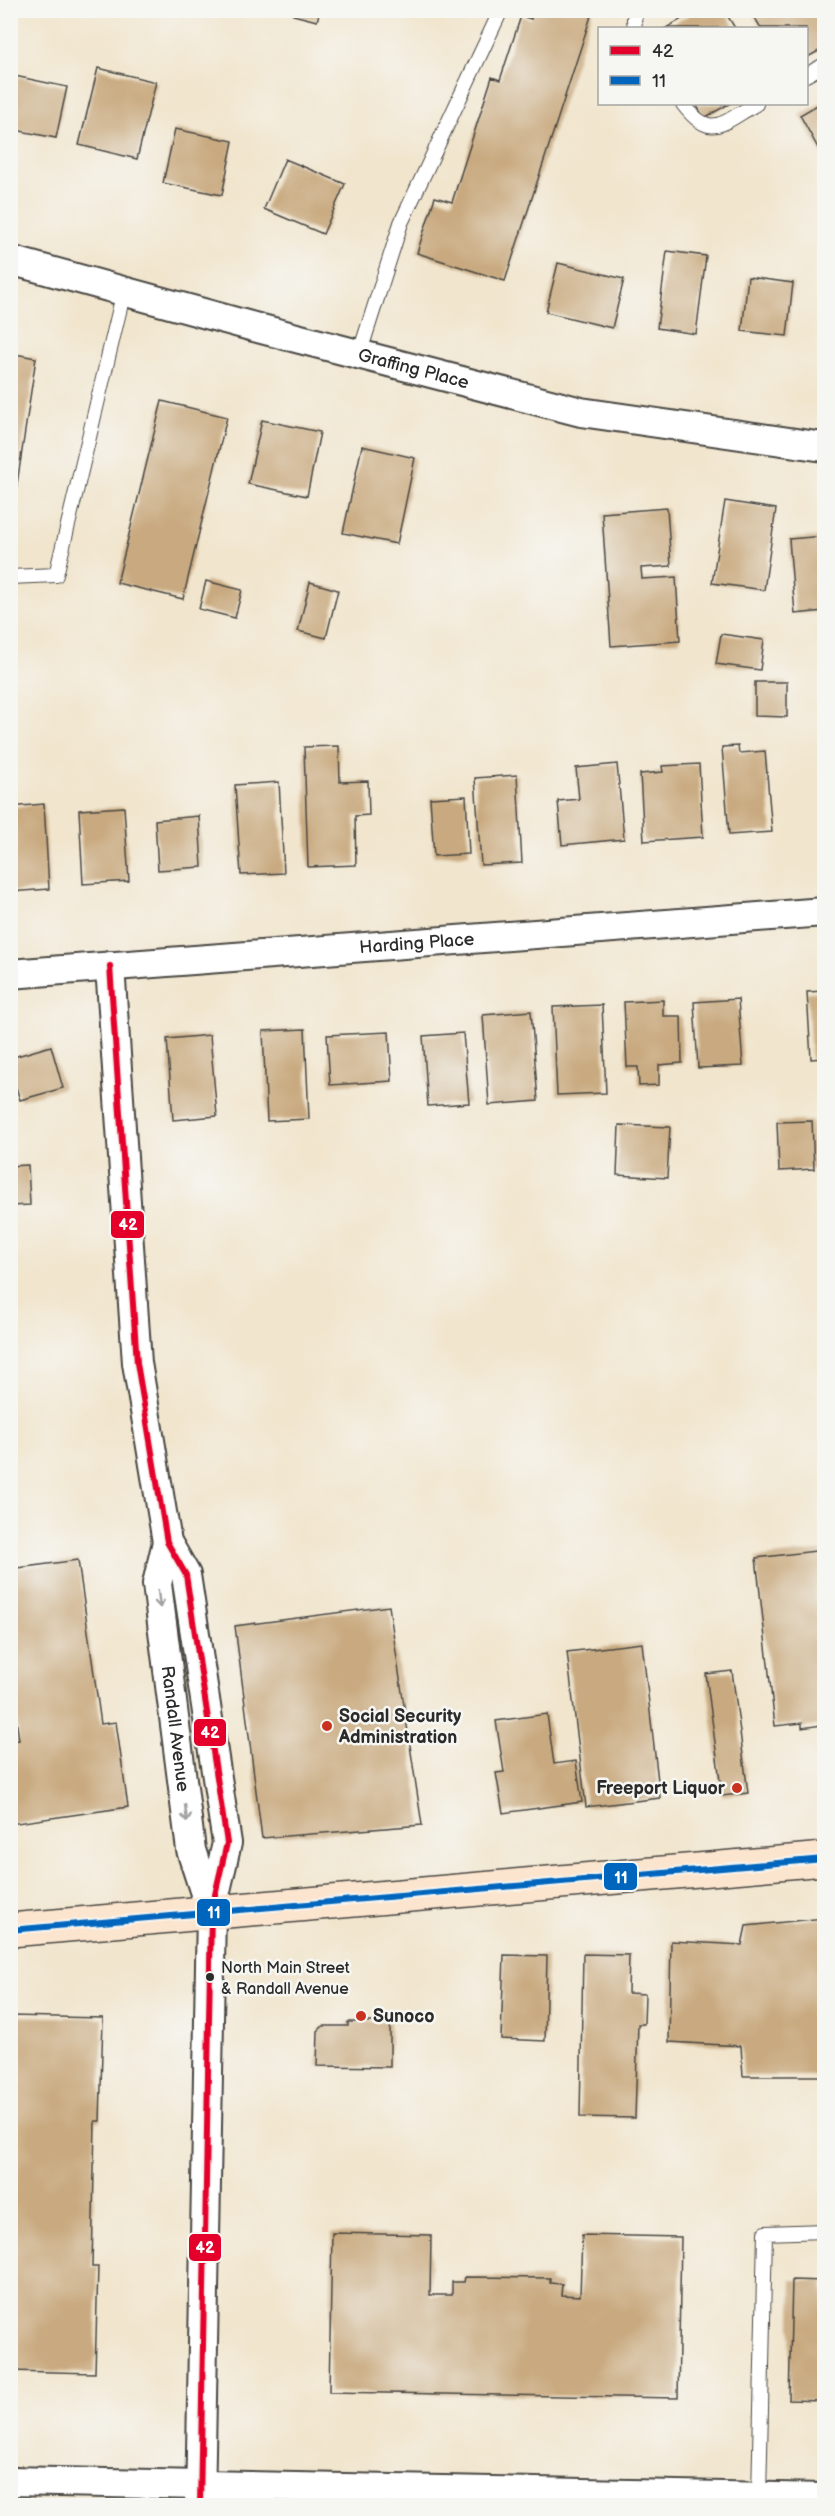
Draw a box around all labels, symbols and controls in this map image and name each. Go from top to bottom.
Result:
legend [598,27,808,105]
text: 42 [652,41,674,62]
text: 11 [652,71,666,92]
street label: Graffing Place [356,344,472,393]
street label: Harding Place [359,928,475,958]
line badge: 42 [110,1210,145,1239]
text: 42 [118,1216,138,1235]
one-way arrow [154,1589,165,1609]
street label: Randall Avenue [157,1664,194,1793]
place label: Social Security Administration [338,1706,462,1748]
line badge: 42 [193,1718,227,1747]
marker: Social Security Administration [320,1719,334,1733]
text: 42 [200,1724,220,1743]
place label: Freeport Liquor [596,1778,726,1799]
marker: Freeport Liquor [730,1781,744,1795]
one-way arrow [181,1803,192,1823]
line badge: 11 [603,1862,638,1891]
text: 11 [614,1869,628,1888]
line badge: 11 [196,1898,231,1927]
text: 11 [207,1904,221,1923]
place label: North Main Street & Randall Avenue [221,1959,350,1999]
marker: North Main Street & Randall Avenue [204,1971,216,1983]
place label: Sunoco [373,2006,434,2027]
marker: Sunoco [354,2009,368,2023]
line badge: 42 [188,2233,222,2262]
text: 42 [195,2239,215,2258]

